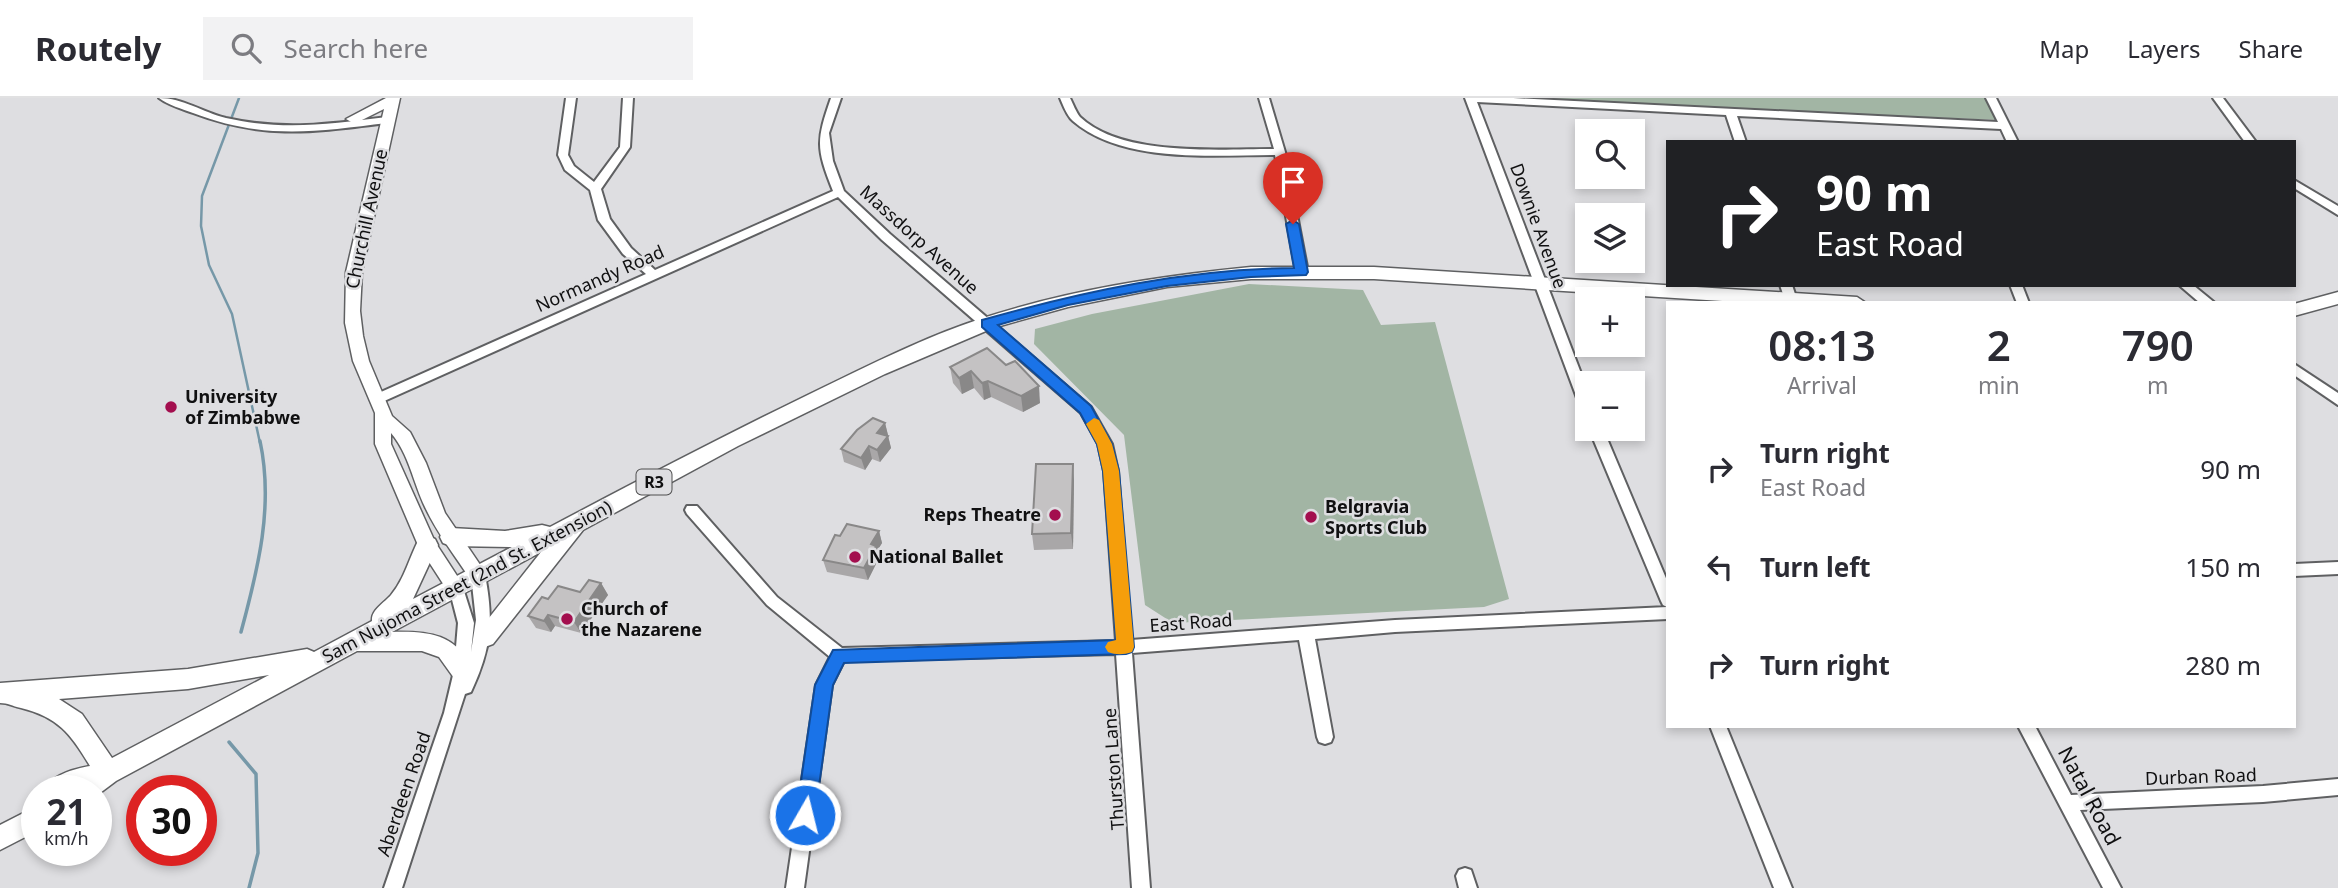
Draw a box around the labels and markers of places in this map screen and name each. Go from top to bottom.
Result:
pin [1263,152,1323,224]
place label: University of Zimbabwe [185,384,301,429]
marker: University of Zimbabwe [163,399,179,415]
place label: Belgravia Sports Club [1325,494,1427,539]
place label: Reps Theatre [923,502,1041,526]
marker: Reps Theatre [1047,507,1063,523]
marker: Belgravia Sports Club [1303,509,1319,525]
place label: National Ballet [869,544,1004,568]
marker: National Ballet [847,549,863,565]
place label: Church of the Nazarene [581,596,702,641]
marker: Church of the Nazarene [559,611,575,627]

